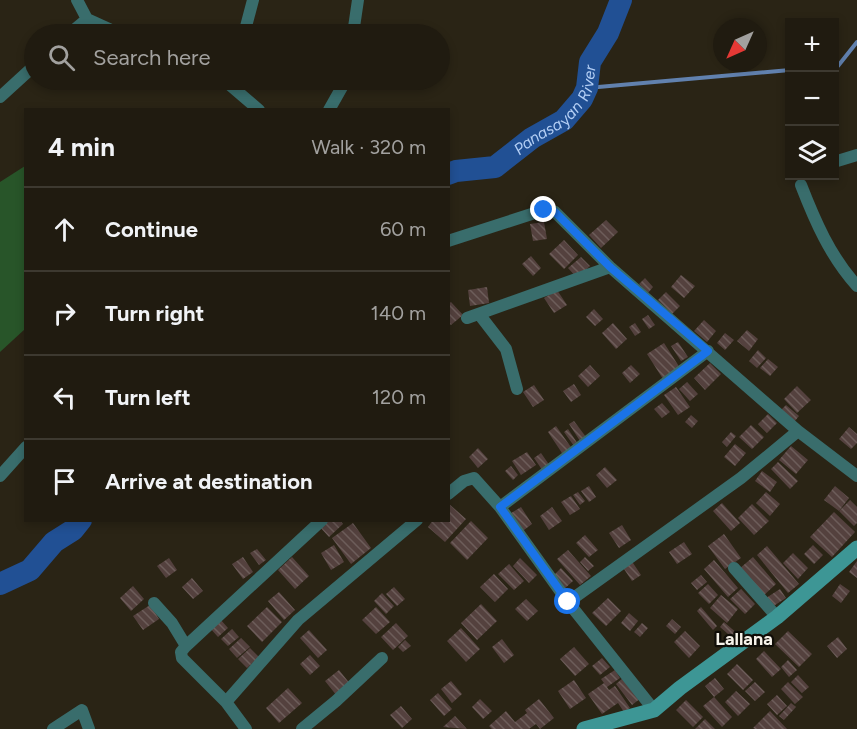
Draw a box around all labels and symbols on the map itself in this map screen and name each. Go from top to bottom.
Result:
north arrow [713,18,767,72]
water label: Panasayan River [510,64,599,158]
route end [530,196,556,222]
route start [554,588,580,614]
district label: Lallana [715,628,773,650]

